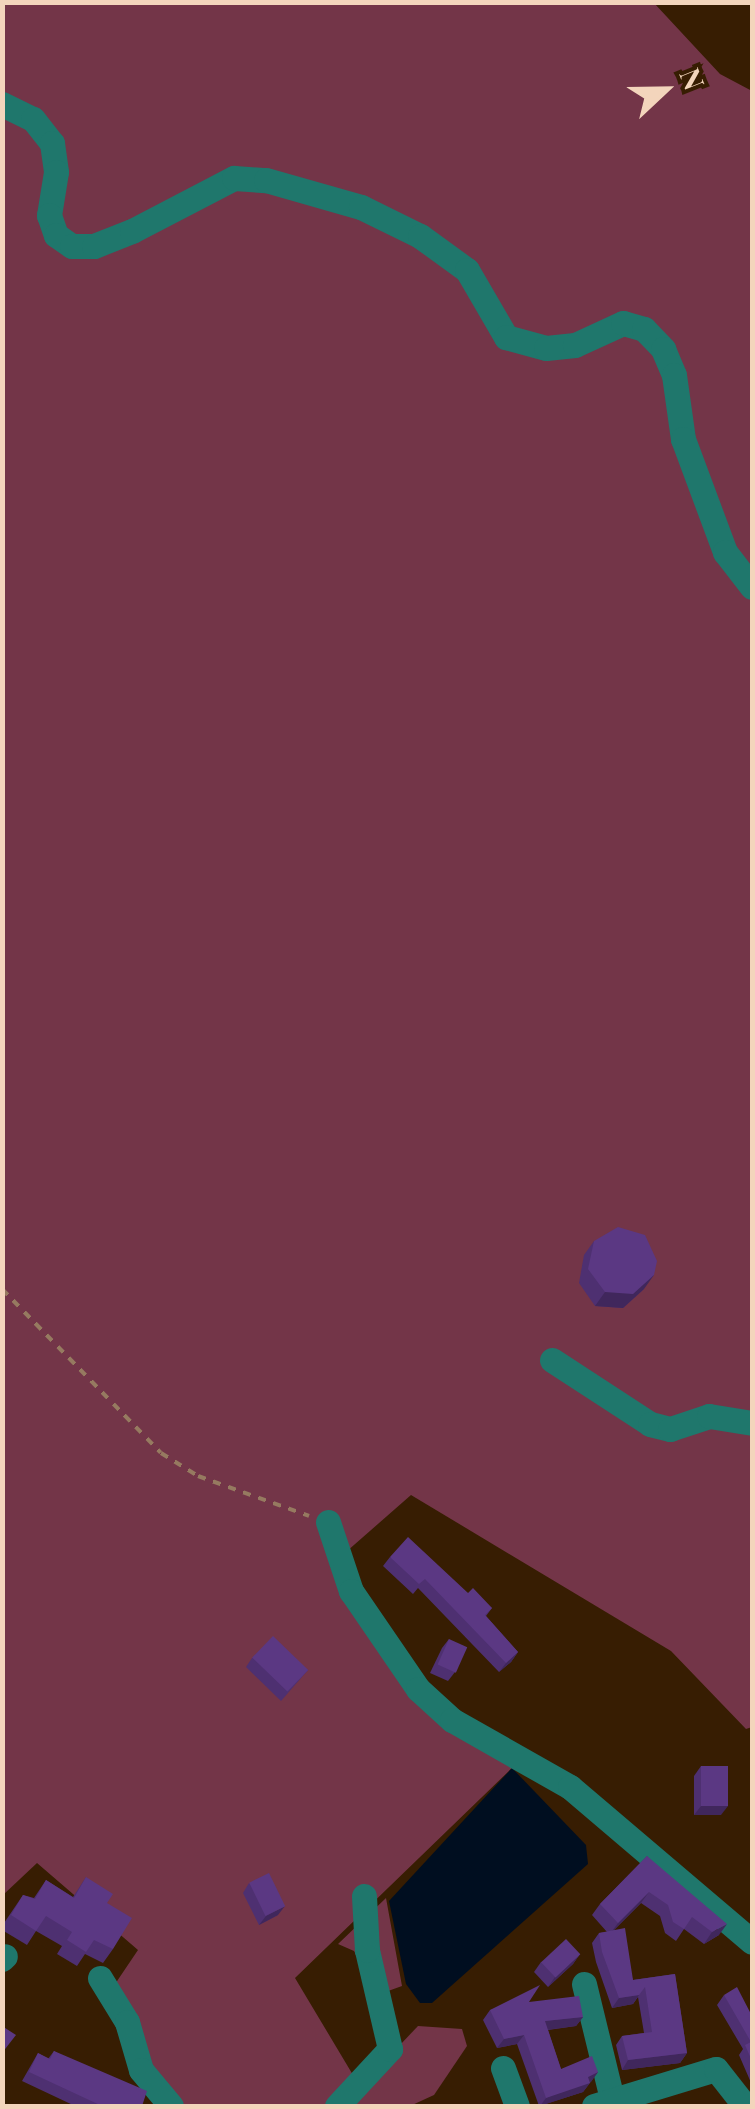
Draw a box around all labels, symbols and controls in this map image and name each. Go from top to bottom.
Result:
north arrow [615,40,715,140]
text: N [672,62,714,95]

